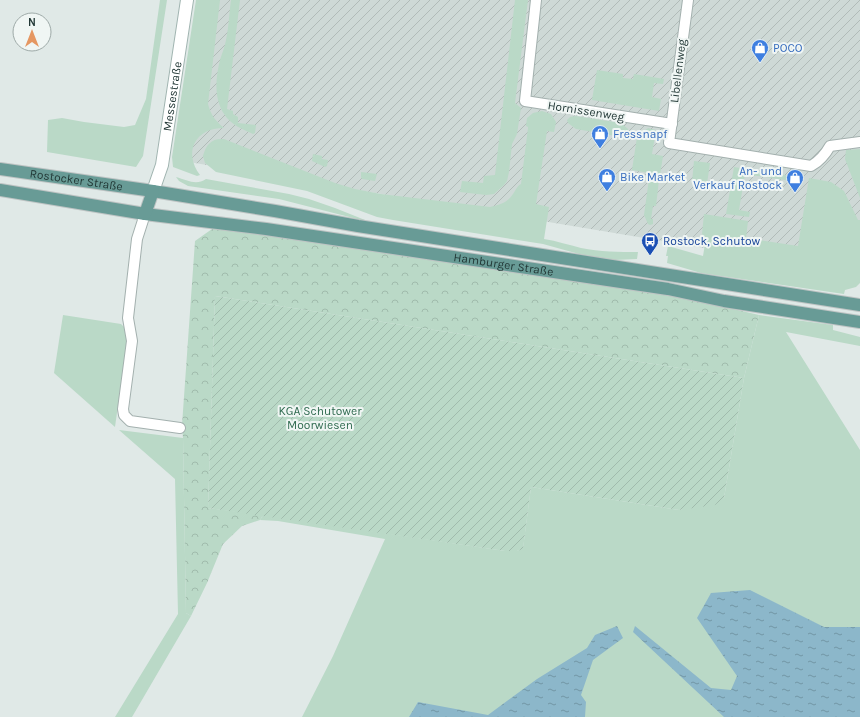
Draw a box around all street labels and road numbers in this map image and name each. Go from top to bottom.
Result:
street label: Libellenweg [667,38,689,104]
street label: Messestraße [160,60,185,132]
street label: Hornissenweg [547,98,626,124]
street label: Rostocker Straße [29,166,124,194]
street label: Hamburger Straße [453,250,554,279]

